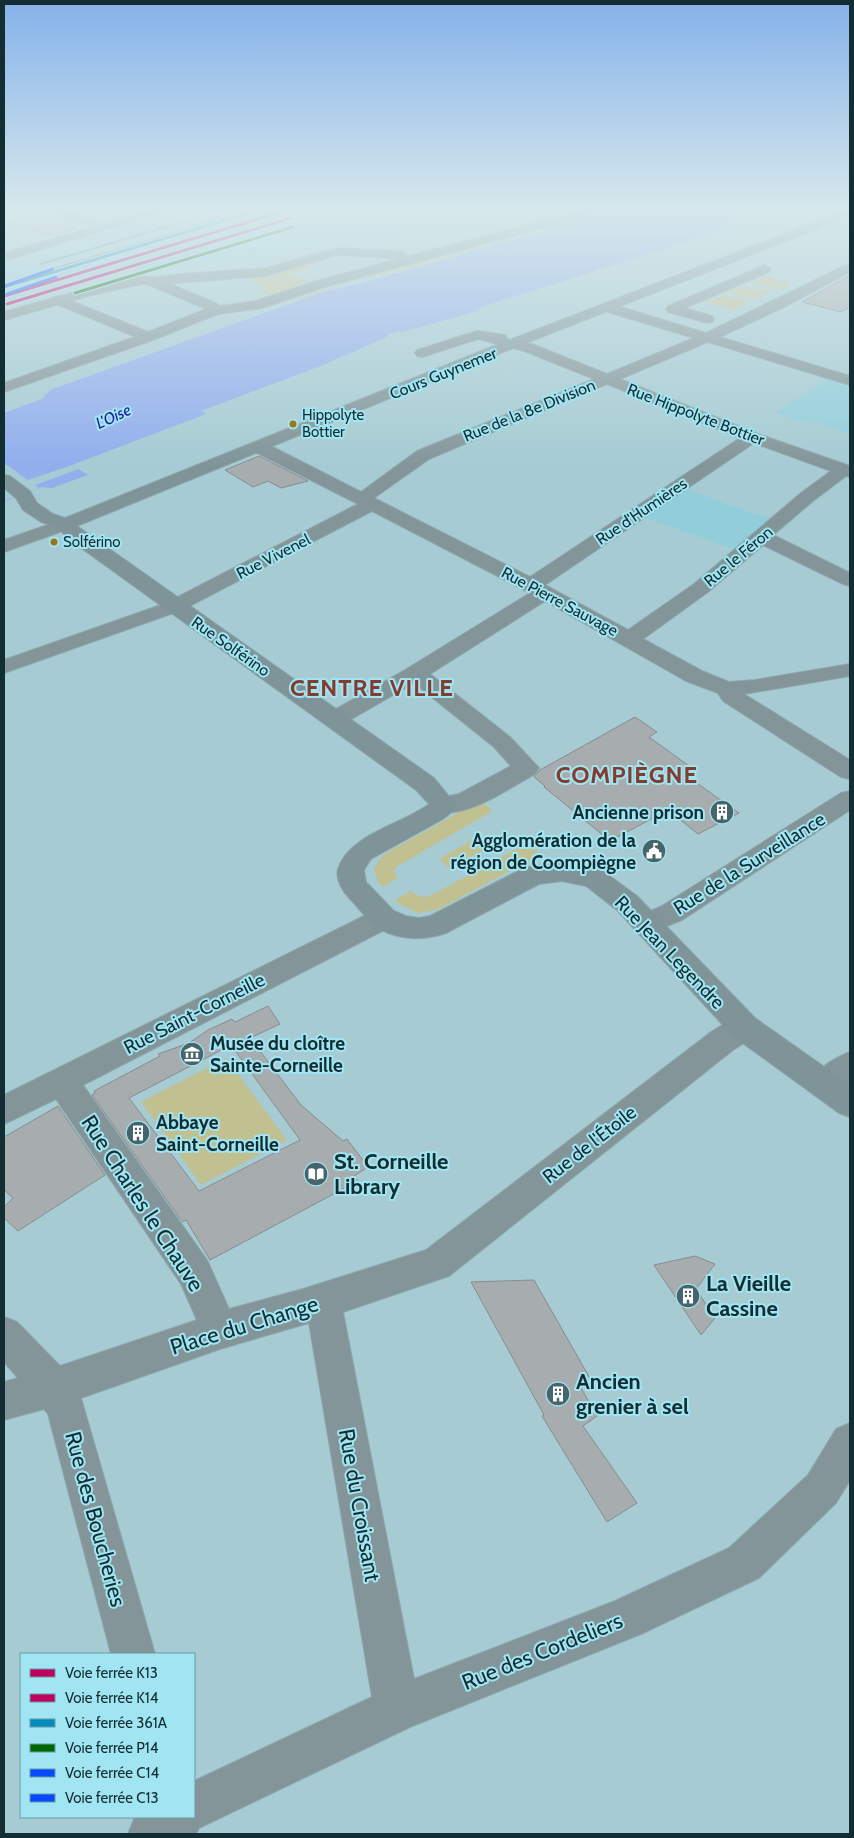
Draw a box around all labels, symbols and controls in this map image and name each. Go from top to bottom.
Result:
street label: Cours Guynemer [387,343,500,404]
street label: Rue de la 8e Division [460,375,598,446]
street label: Rue Hippolyte Bottier [625,380,768,450]
water label: L'Oise [93,400,134,433]
place label: Hippolyte Bottier [302,406,365,441]
marker: Hippolyte Bottier [288,419,298,429]
street label: Rue d'Humières [592,474,691,549]
street label: Rue le Féron [700,522,776,591]
street label: Rue Vivenel [233,530,314,583]
place label: Solférino [63,533,121,551]
marker: Solférino [49,537,59,547]
street label: Rue Pierre Sauvage [498,563,621,640]
street label: Rue Solférino [188,613,274,680]
district label: CENTRE VILLE [290,673,454,702]
district label: COMPIÈGNE [556,760,698,789]
building icon: Ancienne prison [709,799,735,825]
place label: Ancienne prison [573,801,704,824]
street label: Rue de la Surveillance [669,807,830,919]
place label: Agglomération de la région de Coompiègne [451,829,637,874]
public building icon: Agglomération de la région de Coompiègne [641,838,667,864]
street label: Rue Jean Legendre [610,891,730,1014]
street label: Rue Saint-Corneille [120,968,269,1059]
place label: Musée du cloître Sainte-Corneille [210,1032,345,1077]
museum icon: Musée du cloître Sainte-Corneille [179,1041,205,1067]
street label: Rue de l'Étoile [537,1100,641,1188]
street label: Rue Charles le Chauve [75,1110,210,1297]
place label: Abbaye Saint-Corneille [156,1111,279,1156]
building icon: Abbaye Saint-Corneille [125,1120,151,1146]
place label: St. Corneille Library [334,1148,448,1200]
library icon: St. Corneille Library [303,1161,329,1187]
place label: La Vieille Cassine [706,1270,791,1322]
building icon: La Vieille Cassine [675,1283,701,1309]
street label: Place du Change [167,1290,321,1361]
place label: Ancien grenier à sel [576,1368,689,1420]
building icon: Ancien grenier à sel [545,1381,571,1407]
street label: Rue du Croissant [333,1427,386,1584]
street label: Rue des Boucheries [59,1429,132,1610]
street label: Rue des Cordeliers [458,1607,626,1696]
legend [20,1653,195,1818]
text: Voie ferrée K13 [65,1664,158,1682]
text: Voie ferrée K14 [65,1689,159,1707]
text: Voie ferrée 361A [65,1714,168,1732]
text: Voie ferrée P14 [65,1739,159,1757]
text: Voie ferrée C14 [65,1764,159,1782]
text: Voie ferrée C13 [65,1789,159,1807]

